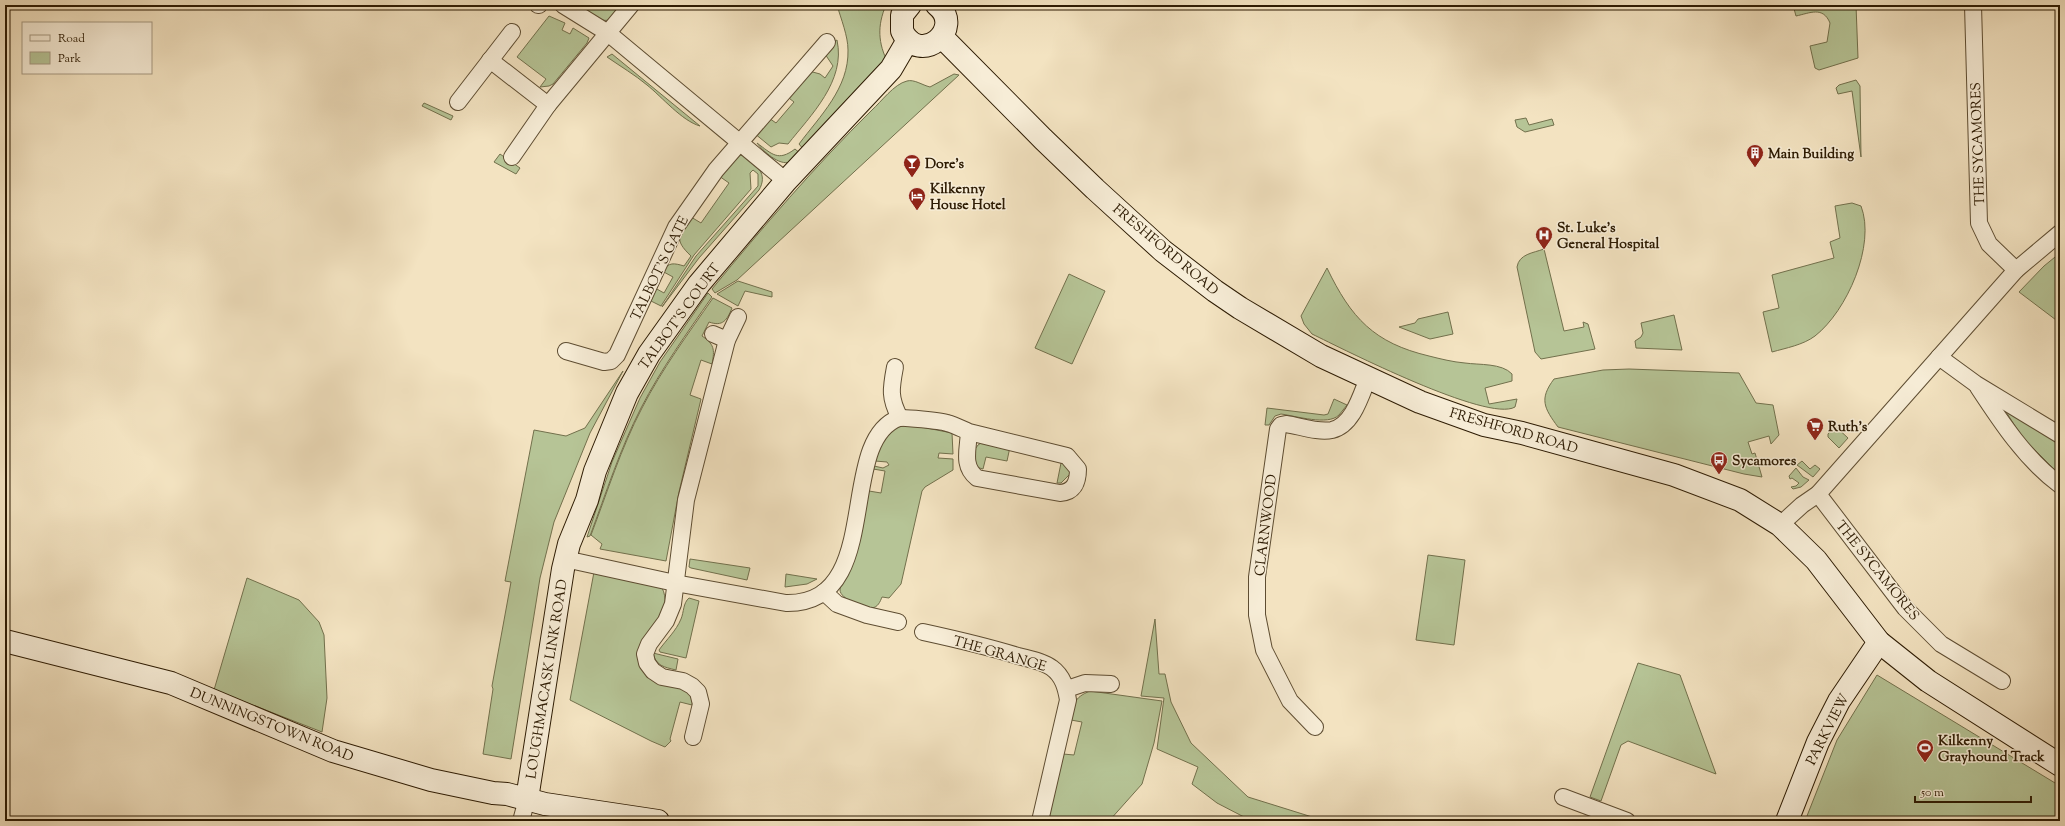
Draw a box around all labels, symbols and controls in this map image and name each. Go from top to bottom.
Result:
legend [22,22,152,74]
text: Road [58,30,85,48]
text: Park [58,50,81,68]
street label: THE SYCAMORES [1967,82,1991,206]
building icon: Main Building [1745,143,1765,168]
place label: Main Building [1768,145,1854,165]
bar icon: Dore's [902,153,922,178]
place label: Dore's [925,155,965,175]
place label: Kilkenny House Hotel [930,180,1006,216]
hotel icon: Kilkenny House Hotel [907,186,927,211]
street label: FRESHFORD ROAD [1107,200,1222,301]
street label: TALBOT'S GATE [627,213,695,324]
place label: St. Luke's General Hospital [1557,219,1659,255]
hospital icon: St. Luke's General Hospital [1534,225,1554,250]
street label: TALBOT'S COURT [635,260,726,375]
street label: FRESHFORD ROAD [1447,404,1580,460]
supermarket icon: Ruth's [1805,416,1825,441]
place label: Ruth's [1828,418,1868,438]
bus stop icon: Sycamores [1709,450,1729,475]
place label: Sycamores [1732,452,1797,472]
street label: CLARNWOOD [1251,473,1283,577]
street label: THE SYCAMORES [1830,517,1923,626]
street label: LOUGHMACASK LINK ROAD [522,578,574,781]
street label: THE GRANGE [950,632,1049,678]
street label: DUNNINGSTOWN ROAD [186,684,356,768]
street label: PARKVIEW [1802,690,1856,769]
place label: Kilkenny Grayhound Track [1938,732,2045,768]
sports icon: Kilkenny Grayhound Track [1915,738,1935,763]
scale bar [1915,778,2031,804]
text: 50 m [1920,784,1944,802]

